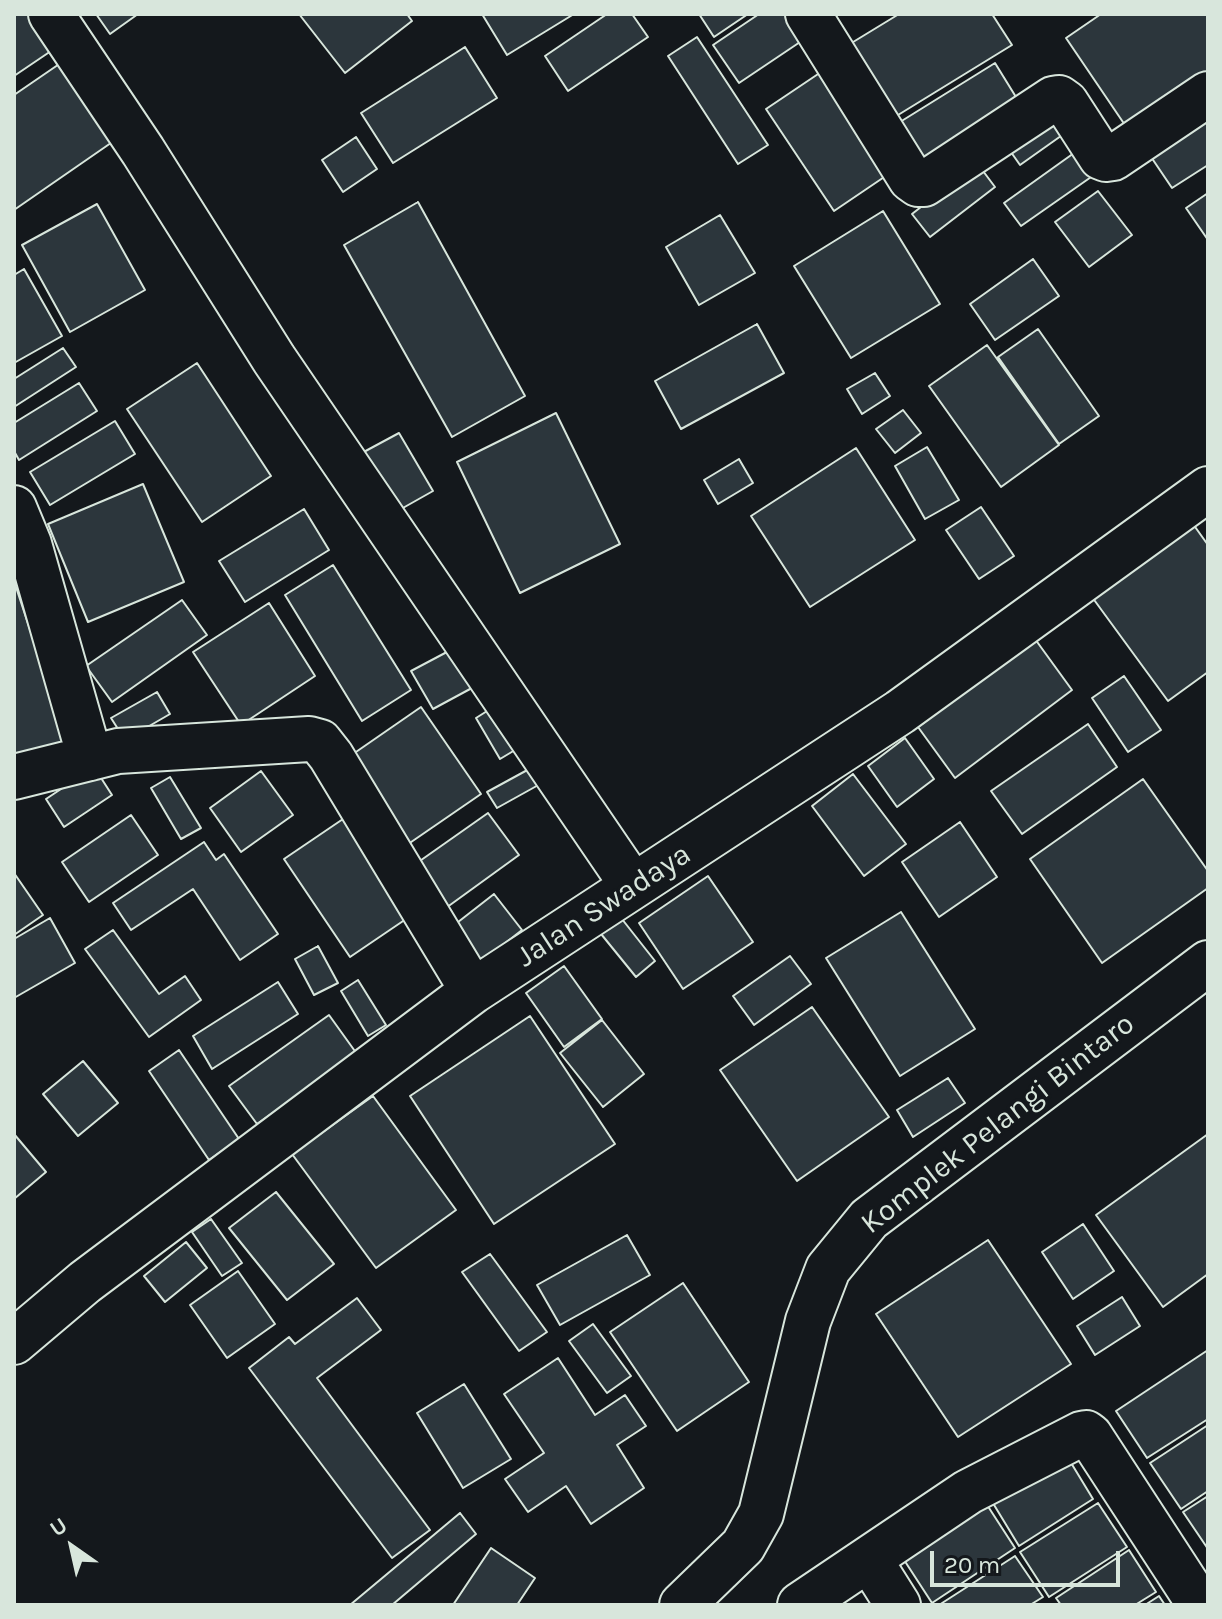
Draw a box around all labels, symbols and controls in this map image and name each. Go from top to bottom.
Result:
street label: Jalan Swadaya [510,836,698,976]
street label: Komplek Pelangi Bintaro [854,1006,1142,1242]
north arrow [32,1507,112,1587]
text: U [45,1512,72,1542]
scale bar [934,1535,1124,1585]
text: 20 m [944,1551,1000,1579]

